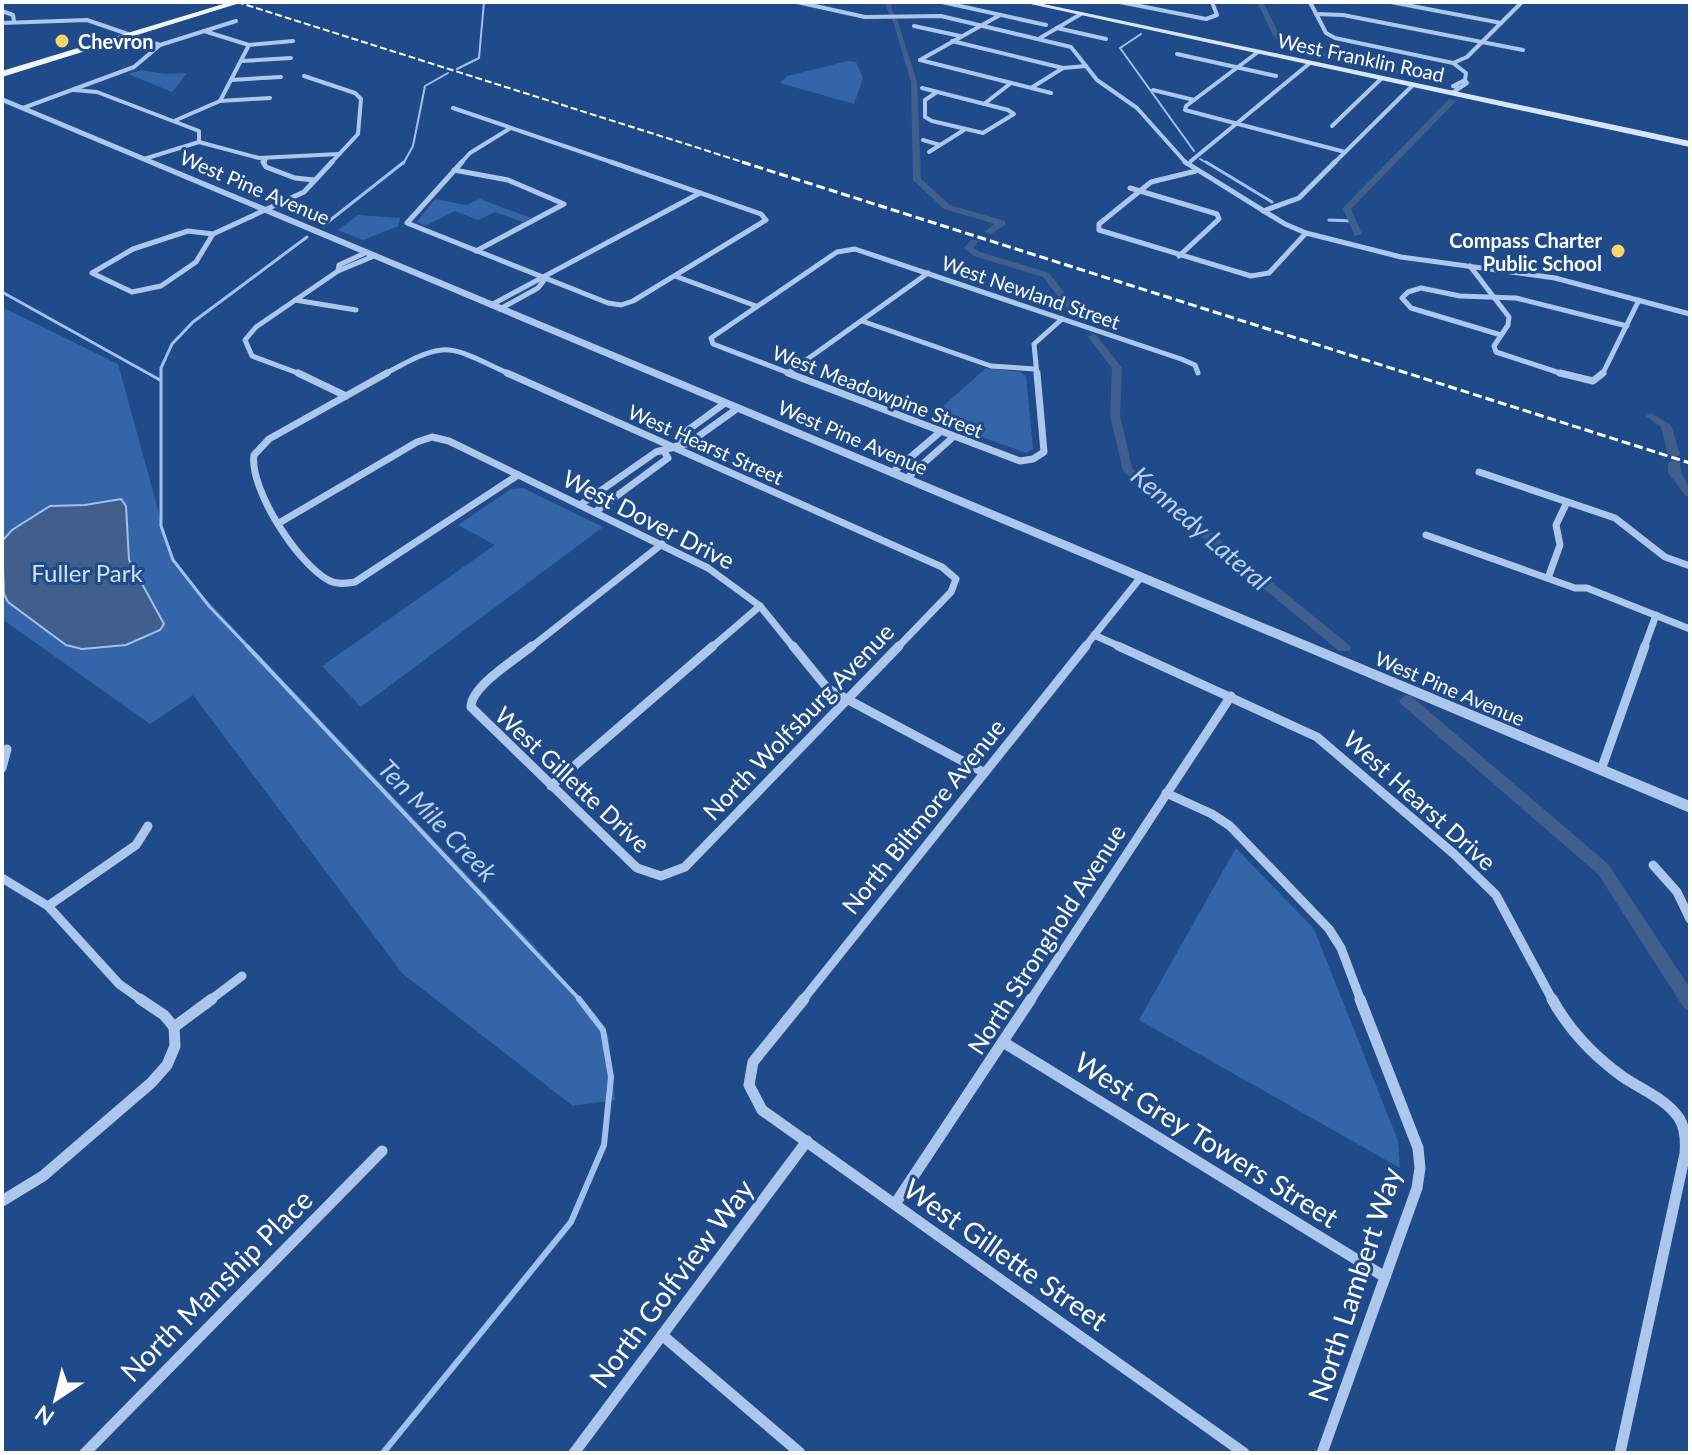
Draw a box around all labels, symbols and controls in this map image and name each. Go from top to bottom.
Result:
street label: West Franklin Road [1275,28,1447,86]
place label: Chevron [78,29,153,53]
marker: Chevron [53,32,71,50]
street label: West Pine Avenue [177,145,333,229]
place label: Compass Charter Public School [1449,228,1603,275]
marker: Compass Charter Public School [1609,242,1627,260]
street label: West Newland Street [939,250,1123,334]
street label: West Meadowpine Street [769,340,987,442]
street label: West Pine Avenue [775,395,931,479]
street label: West Hearst Street [625,399,787,489]
water label: Kennedy Lateral [1125,459,1277,597]
street label: West Dover Drive [558,463,740,575]
park label: Fuller Park [31,558,143,587]
street label: North Wolfsburg Avenue [696,617,900,825]
street label: West Pine Avenue [1372,646,1528,730]
street label: West Gillette Drive [490,700,656,858]
street label: North Biltmore Avenue [835,713,1011,919]
street label: West Hearst Drive [1338,724,1502,876]
water label: Ten Mile Creek [372,752,505,888]
street label: North Stronghold Avenue [961,819,1131,1059]
street label: West Grey Towers Street [1069,1044,1345,1234]
street label: North Lambert Way [1300,1162,1408,1405]
street label: West Gillette Street [897,1171,1115,1337]
street label: North Golfview Way [582,1172,761,1394]
street label: North Manship Place [113,1182,319,1388]
north arrow [16,1359,96,1439]
text: N [30,1400,59,1432]

